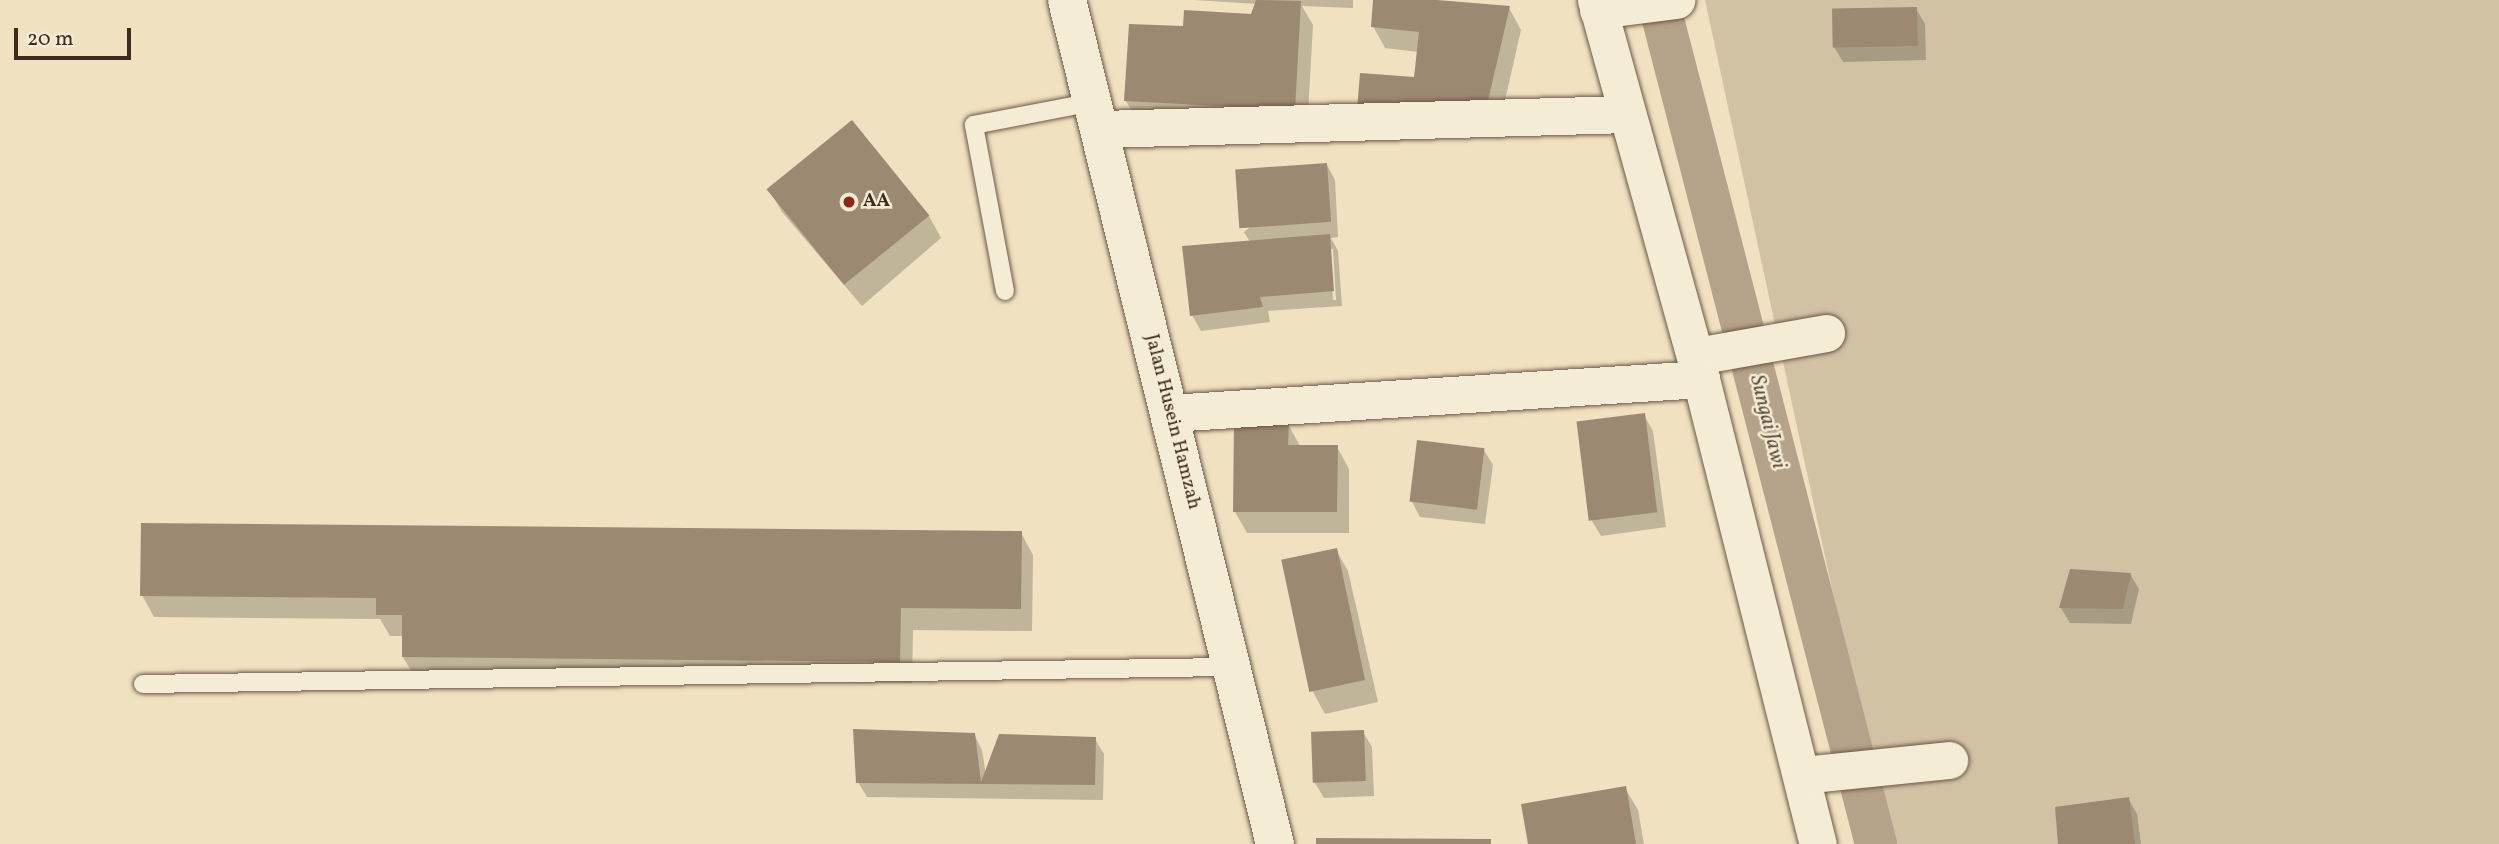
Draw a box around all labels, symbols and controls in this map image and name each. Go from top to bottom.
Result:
scale bar [18,14,135,58]
text: 20 m [27,25,73,54]
place label: AA [863,191,890,213]
marker: AA [841,194,857,210]
street label: Jalan Husein Hamzah [1139,332,1205,512]
water label: Sungai Jawi [1743,373,1791,471]

